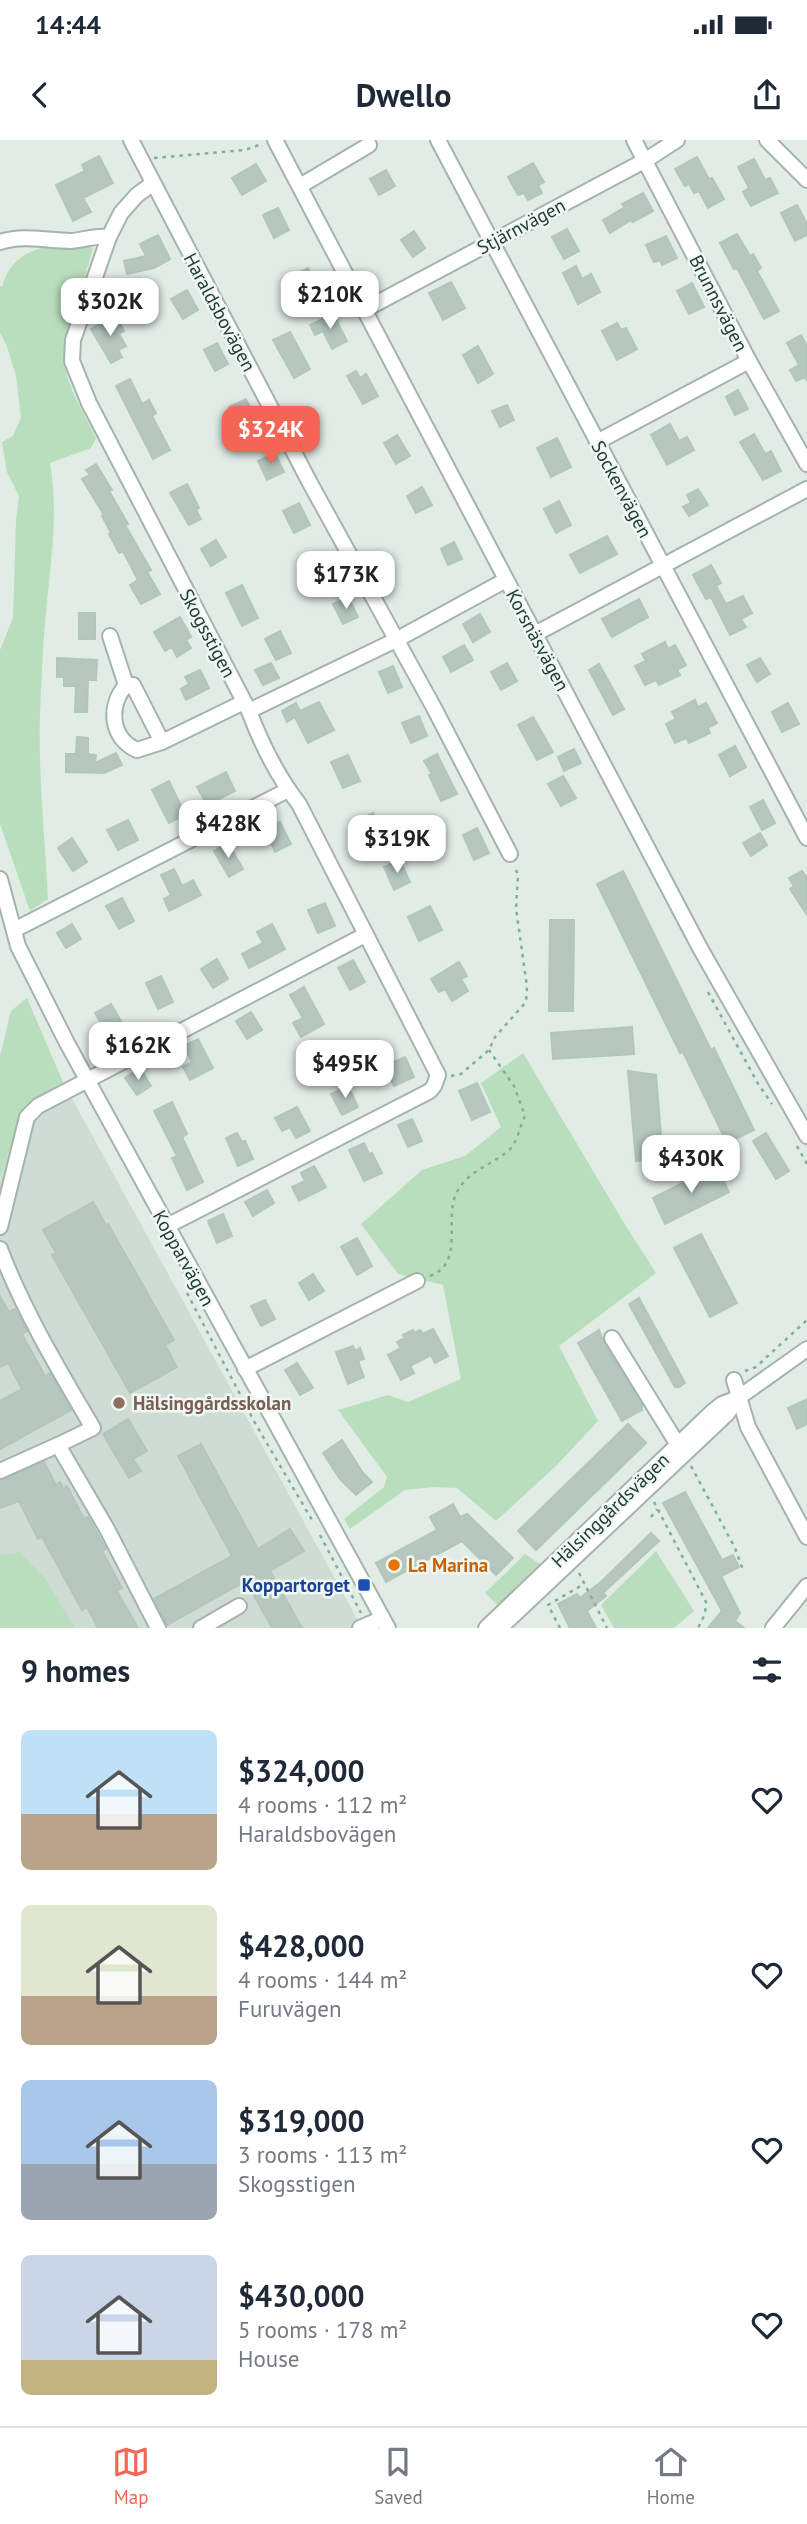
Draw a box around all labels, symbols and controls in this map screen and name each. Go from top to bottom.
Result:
text: 14:44 [35,8,101,41]
text: Dwello [356,74,451,116]
icon: back [21,76,59,114]
icon: share [748,76,786,114]
street label: Stjärnvägen [473,193,569,259]
street label: Haraldsbovägen [179,249,261,375]
street label: Brunnsvägen [684,251,754,355]
pin: $210K [281,272,379,331]
pin: $302K [61,278,159,338]
text: $210K [297,279,363,308]
text: $302K [77,286,143,315]
pin: $324K [222,406,320,466]
text: $324K [238,414,304,443]
street label: Sockenvägen [586,436,658,542]
pin: $173K [297,552,395,611]
text: $173K [313,559,379,588]
street label: Skogsstigen [175,584,241,682]
street label: Korsnäsvägen [501,585,575,695]
pin: $428K [179,800,277,860]
text: $428K [195,808,261,837]
pin: $319K [348,816,446,875]
text: $319K [364,823,430,852]
pin: $162K [89,1023,187,1082]
text: $162K [105,1030,171,1059]
pin: $495K [296,1040,394,1100]
text: $495K [312,1048,378,1077]
pin: $430K [642,1136,740,1195]
text: $430K [658,1143,724,1172]
street label: Kopparvägen [148,1206,220,1310]
place label: Hälsinggårdsskolan [133,1391,291,1415]
marker: Hälsinggårdsskolan [111,1395,127,1411]
street label: Hälsinggårdsvägen [546,1448,674,1572]
place label: La Marina [408,1553,488,1577]
marker: La Marina [386,1557,402,1573]
place label: Koppartorget [242,1573,350,1597]
marker: Koppartorget [356,1577,372,1593]
text: 9 homes [21,1651,130,1690]
icon: filters [748,1651,786,1689]
text: $324,000 [238,1751,365,1790]
icon: home [77,1758,161,1842]
icon: heart [748,1781,786,1819]
text: 4 rooms · 112 m² [238,1790,407,1819]
text: Haraldsbovägen [238,1819,396,1848]
text: $428,000 [238,1926,365,1965]
icon: home [77,1933,161,2017]
icon: heart [748,1956,786,1994]
text: 4 rooms · 144 m² [238,1965,407,1994]
text: Furuvägen [238,1994,342,2023]
text: $319,000 [238,2101,365,2140]
icon: home [77,2108,161,2192]
icon: heart [748,2131,786,2169]
text: 3 rooms · 113 m² [238,2140,407,2169]
text: Skogsstigen [238,2169,356,2198]
text: $430,000 [238,2276,365,2315]
icon: home [77,2283,161,2367]
icon: heart [748,2306,786,2344]
text: 5 rooms · 178 m² [238,2315,407,2344]
text: House [238,2344,300,2373]
tab: Map [112,2443,150,2509]
tab: Saved [374,2443,423,2509]
tab: Home [647,2443,695,2509]

